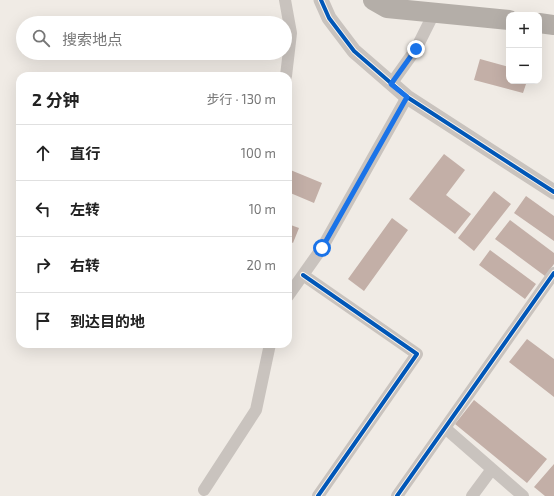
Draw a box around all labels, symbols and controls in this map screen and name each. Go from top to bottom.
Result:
map controls [506,12,542,84]
button: + [506,12,542,48]
search box [16,16,292,60]
icon: search [30,27,52,49]
text: 搜索地点 [62,30,122,48]
route end [407,40,425,58]
button: − [506,48,542,84]
text: 2 分钟 [32,89,80,109]
text: 步行 · 130 m [207,91,276,107]
icon: ahead [32,142,54,164]
text: 直行 [70,144,100,162]
text: 100 m [241,145,276,161]
icon: left [32,198,54,220]
text: 左转 [70,200,100,218]
text: 10 m [249,201,276,217]
route start [313,239,331,257]
icon: right [32,254,54,276]
text: 右转 [70,256,100,274]
text: 20 m [247,257,276,273]
icon: arrive [32,310,54,332]
text: 到达目的地 [70,312,145,330]

